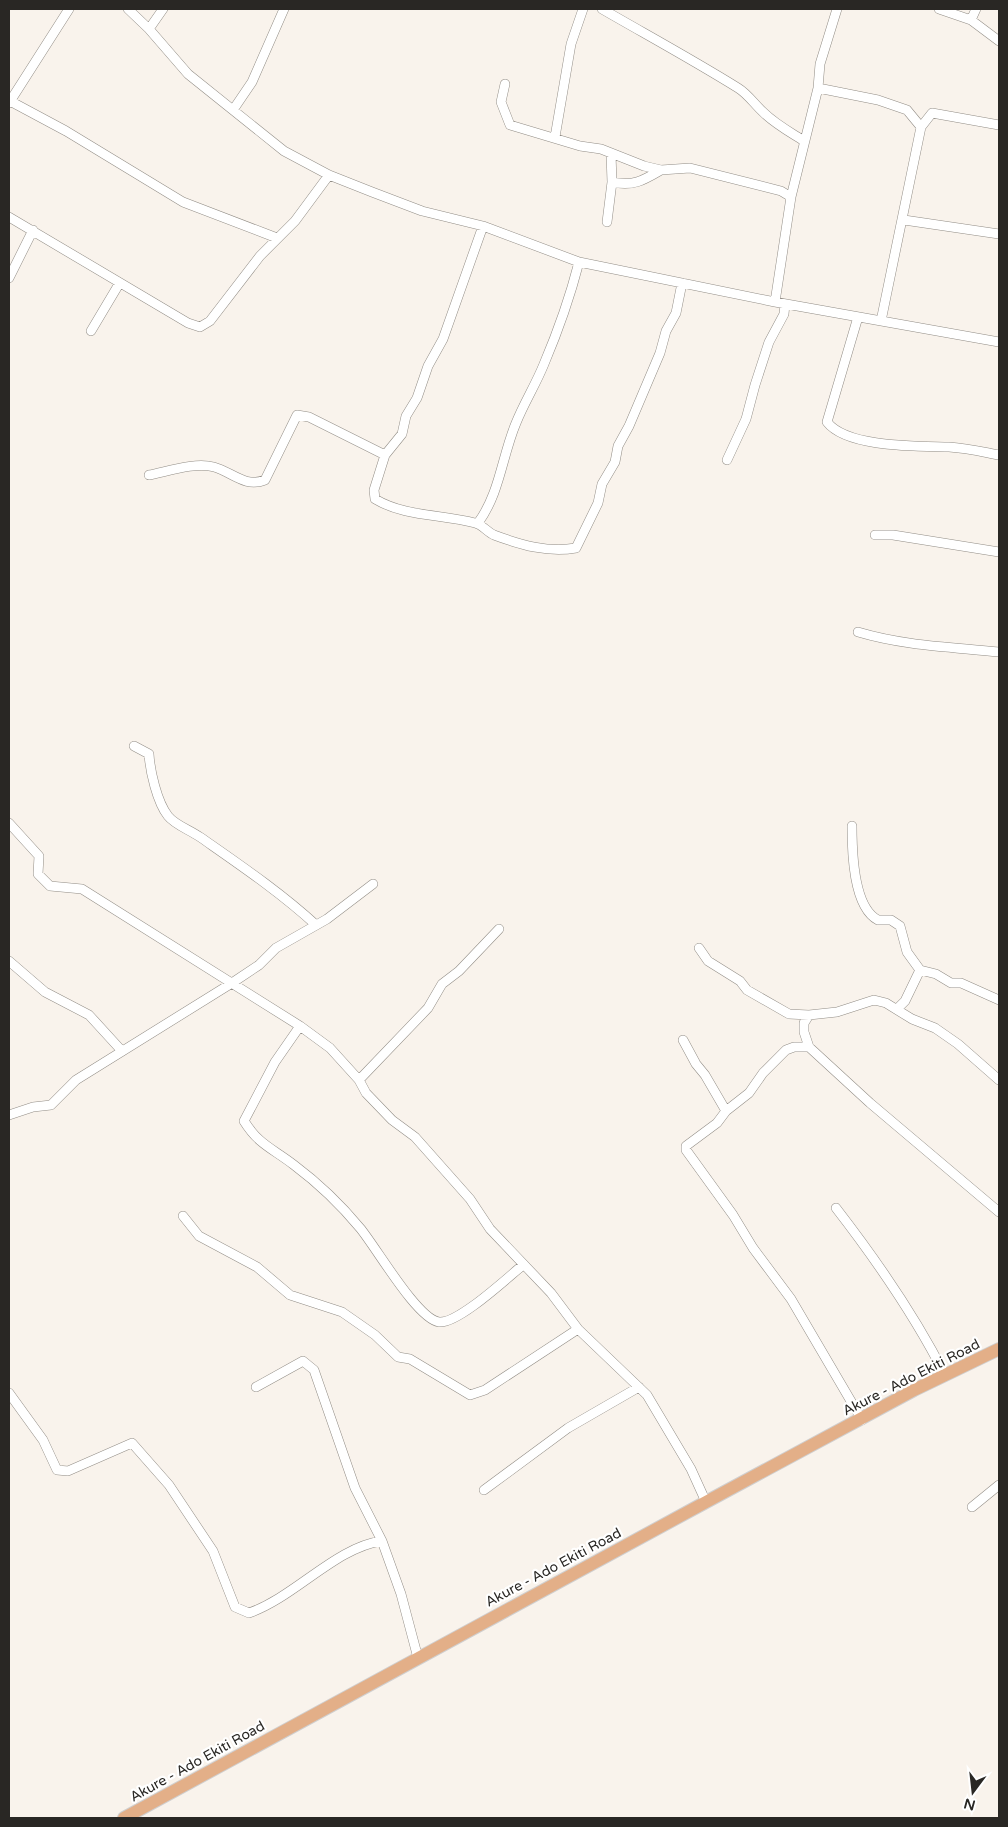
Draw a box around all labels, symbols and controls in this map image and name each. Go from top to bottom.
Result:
street label: Akure - Ado Ekiti Road [840,1335,983,1419]
street label: Akure - Ado Ekiti Road [482,1524,624,1611]
street label: Akure - Ado Ekiti Road [127,1717,268,1806]
north arrow [948,1767,998,1817]
text: N [962,1794,977,1814]

